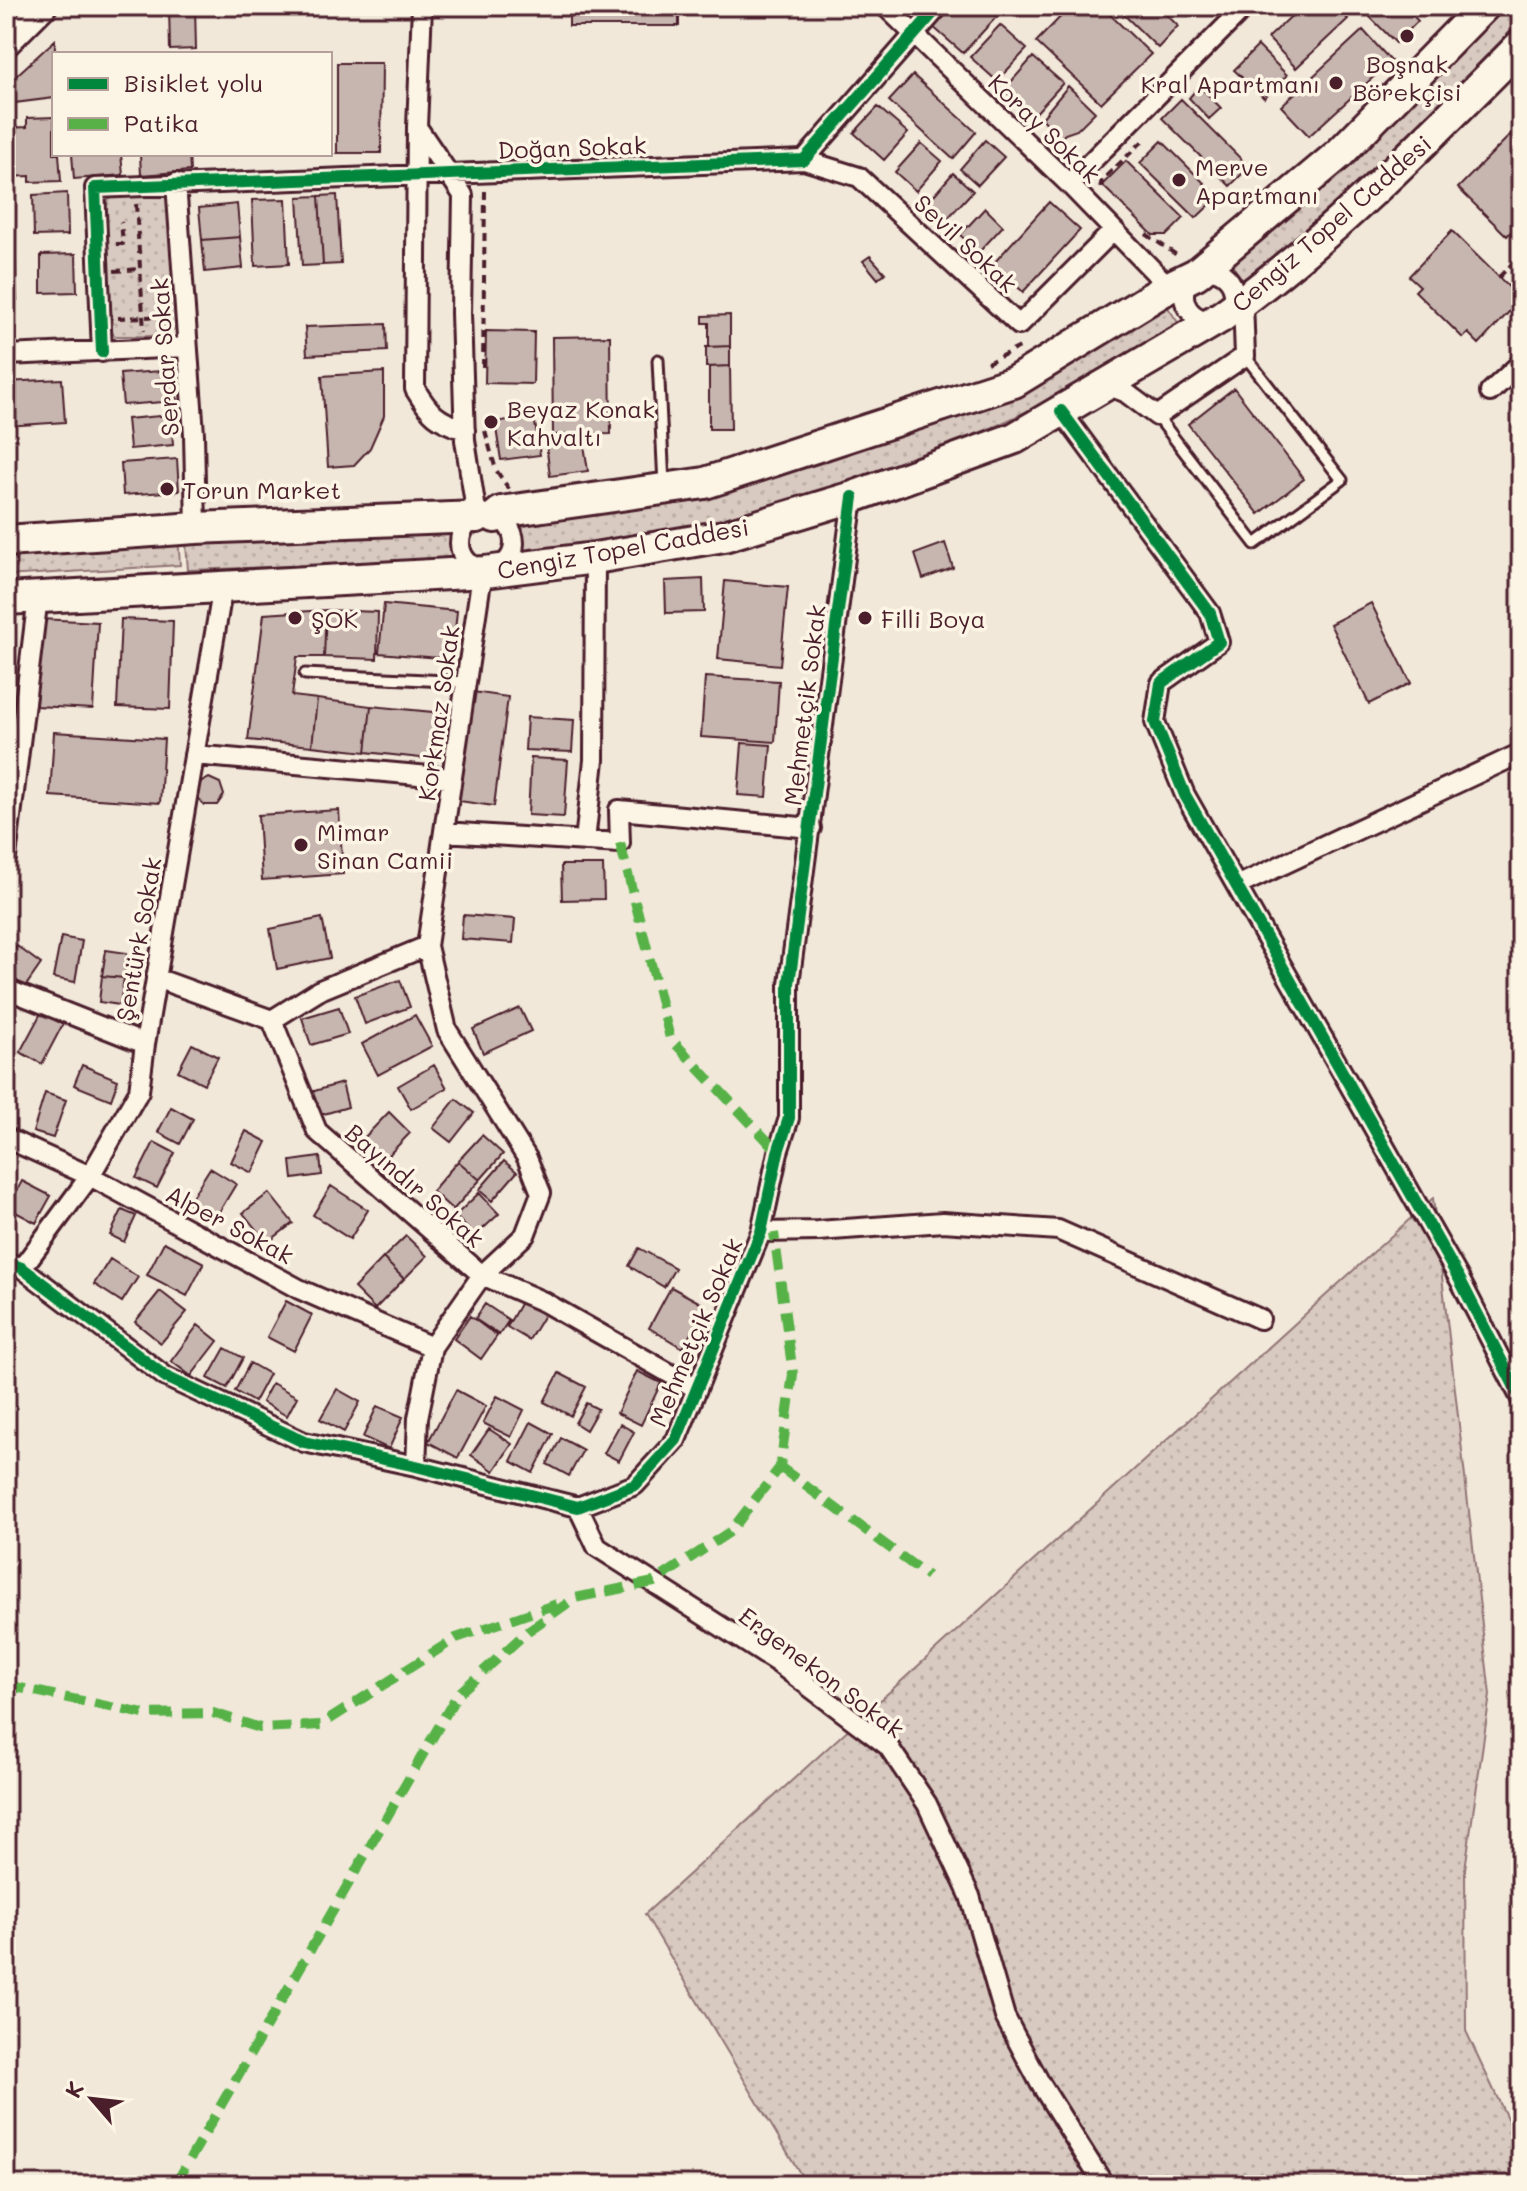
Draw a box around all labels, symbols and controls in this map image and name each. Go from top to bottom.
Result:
marker: Boşnak Börekçisi [1398,27,1416,45]
place label: Boşnak Börekçisi [1352,48,1462,107]
legend [52,52,332,156]
text: Bisiklet yolu [124,67,263,98]
street label: Koray Sokak [982,67,1108,189]
place label: Kral Apartmanı [1141,68,1320,99]
marker: Kral Apartmanı [1327,74,1345,92]
text: Patika [124,107,199,138]
street label: Cengiz Topel Caddesi [1225,128,1437,318]
street label: Doğan Sokak [497,129,647,165]
place label: Merve Apartmanı [1195,151,1319,210]
marker: Merve Apartmanı [1170,171,1188,189]
street label: Sevil Sokak [908,187,1024,299]
street label: Serdar Sokak [143,277,185,437]
place label: Beyaz Konak Kahvaltı [507,393,655,452]
marker: Beyaz Konak Kahvaltı [482,413,500,431]
place label: Torun Market [183,474,341,505]
marker: Torun Market [158,480,176,498]
street label: Cengiz Topel Caddesi [495,511,751,585]
place label: ŞOK [311,603,359,634]
street label: Mehmetçik Sokak [776,603,832,807]
place label: Filli Boya [881,603,985,634]
marker: ŞOK [286,609,304,627]
marker: Filli Boya [856,609,874,627]
street label: Korkmaz Sokak [410,623,466,803]
place label: Mimar Sinan Camii [317,816,453,875]
marker: Mimar Sinan Camii [292,836,310,854]
street label: Şentürk Sokak [108,855,168,1023]
street label: Bayındır Sokak [339,1116,491,1254]
street label: Alper Sokak [161,1177,299,1271]
street label: Mehmetçik Sokak [641,1233,749,1431]
street label: Ergenekon Sokak [733,1600,911,1744]
north arrow [52,2059,132,2139]
text: K [58,2076,90,2103]

